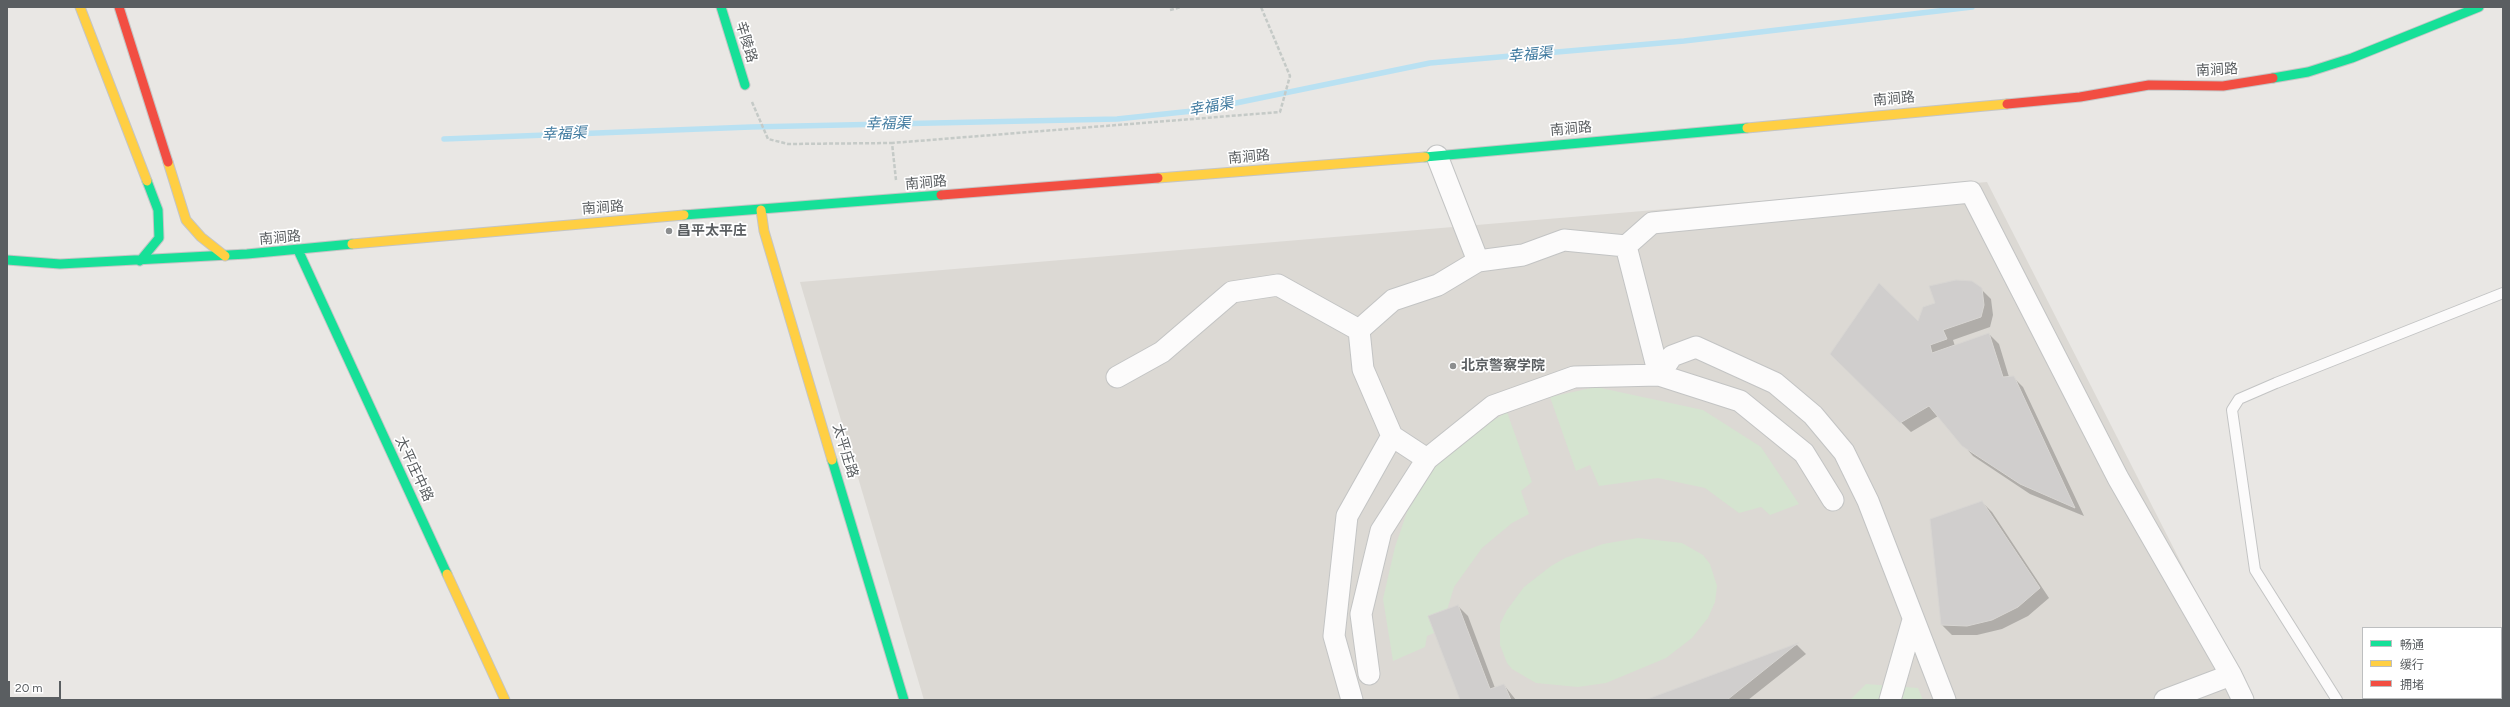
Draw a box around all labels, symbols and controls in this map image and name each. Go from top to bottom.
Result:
street label: 辛陵路 [732,19,760,65]
water label: 幸福渠 [1507,44,1553,66]
street label: 南涧路 [2196,61,2238,79]
street label: 南涧路 [1872,89,1916,109]
water label: 幸福渠 [1187,94,1235,120]
water label: 幸福渠 [865,115,911,133]
street label: 南涧路 [1549,119,1593,139]
water label: 幸福渠 [541,124,587,144]
street label: 南涧路 [1227,147,1271,167]
street label: 南涧路 [904,173,948,193]
street label: 南涧路 [581,198,625,218]
place label: 昌平太平庄 [677,223,747,239]
marker: 昌平太平庄 [664,226,674,236]
street label: 南涧路 [258,228,302,248]
place label: 北京警察学院 [1461,358,1545,374]
marker: 北京警察学院 [1448,361,1458,371]
street label: 太平庄路 [829,422,861,480]
street label: 太平庄中路 [392,434,436,504]
legend [2362,627,2502,699]
text: 畅通 [2400,638,2424,652]
text: 缓行 [2400,658,2424,672]
scale bar [10,673,63,699]
text: 拥堵 [2400,678,2424,692]
text: 20 m [15,681,43,695]

